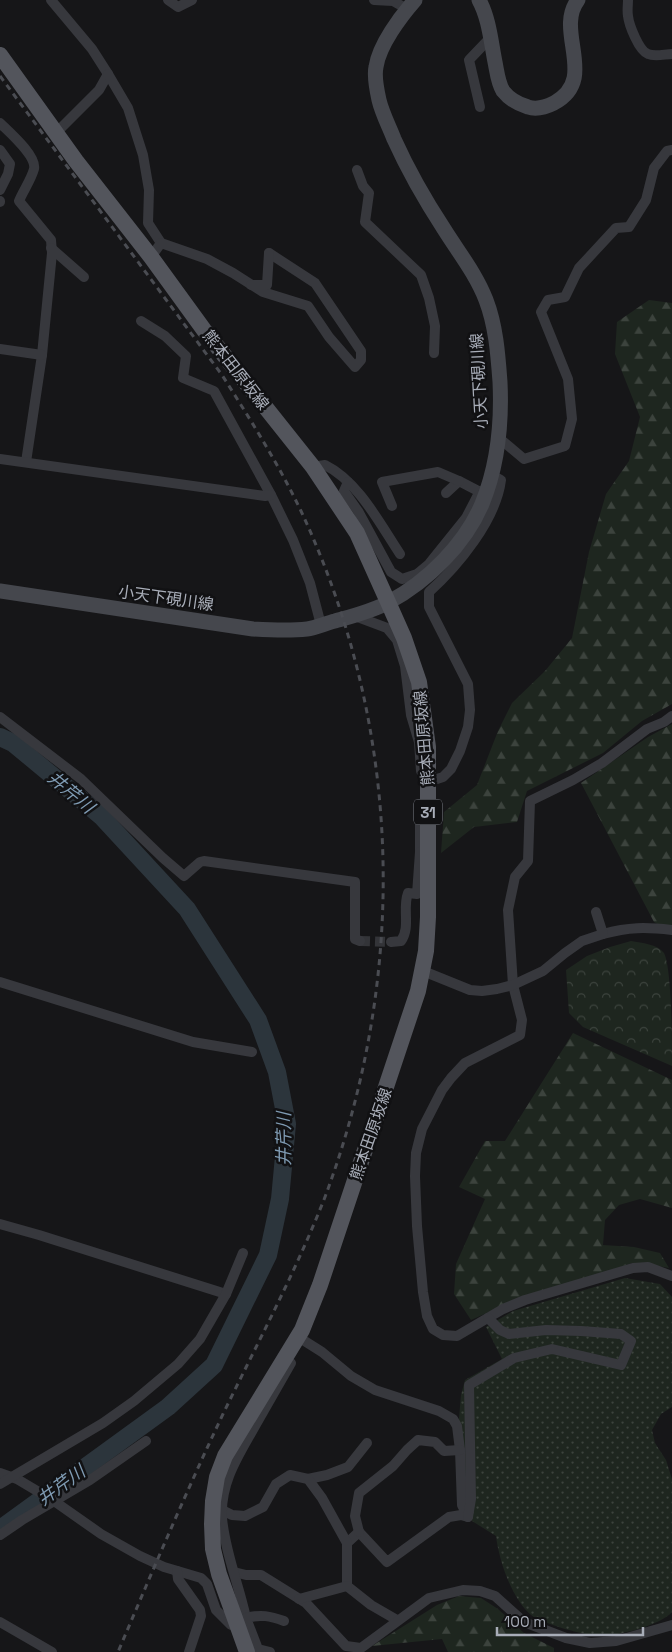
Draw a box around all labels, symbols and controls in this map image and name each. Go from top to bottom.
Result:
street label: 熊本田原坂線 [198,326,274,414]
street label: 小天下硯川線 [466,333,492,429]
street label: 小天下硯川線 [117,581,215,615]
street label: 熊本田原坂線 [409,689,439,787]
water label: 井芹川 [43,766,101,819]
road number: 31 [414,800,442,824]
street label: 熊本田原坂線 [345,1085,397,1183]
water label: 井芹川 [272,1110,295,1166]
water label: 井芹川 [32,1459,91,1510]
scale bar [497,1604,643,1636]
text: 100 m [504,1612,546,1631]

